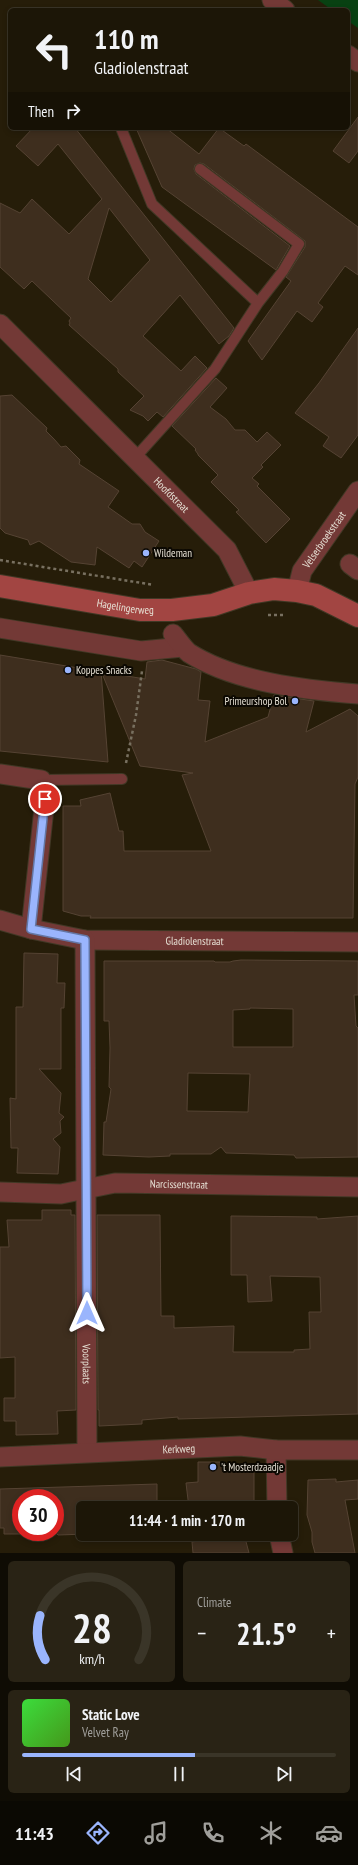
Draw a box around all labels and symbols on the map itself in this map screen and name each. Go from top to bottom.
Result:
street label: Hoofdstraat [151,474,192,515]
street label: Velserbroekstraat [299,509,349,571]
place label: Wildeman [154,546,192,560]
marker: Wildeman [141,548,151,558]
street label: Hagelingerweg [96,596,154,617]
place label: Koppes Snacks [76,663,132,677]
marker: Koppes Snacks [63,665,73,675]
place label: Primeurshop Bol [225,694,287,708]
marker: Primeurshop Bol [290,696,300,706]
pin [28,782,62,816]
street label: Gladiolenstraat [166,934,224,948]
street label: Narcissenstraat [150,1177,208,1192]
position arrow [66,1292,108,1334]
street label: Voorplaats [80,1343,94,1384]
street label: Kerkweg [162,1441,196,1457]
place label: 't Mosterdzaadje [221,1460,284,1474]
marker: 't Mosterdzaadje [208,1462,218,1472]
speed limit sign: 30 [12,1489,64,1541]

